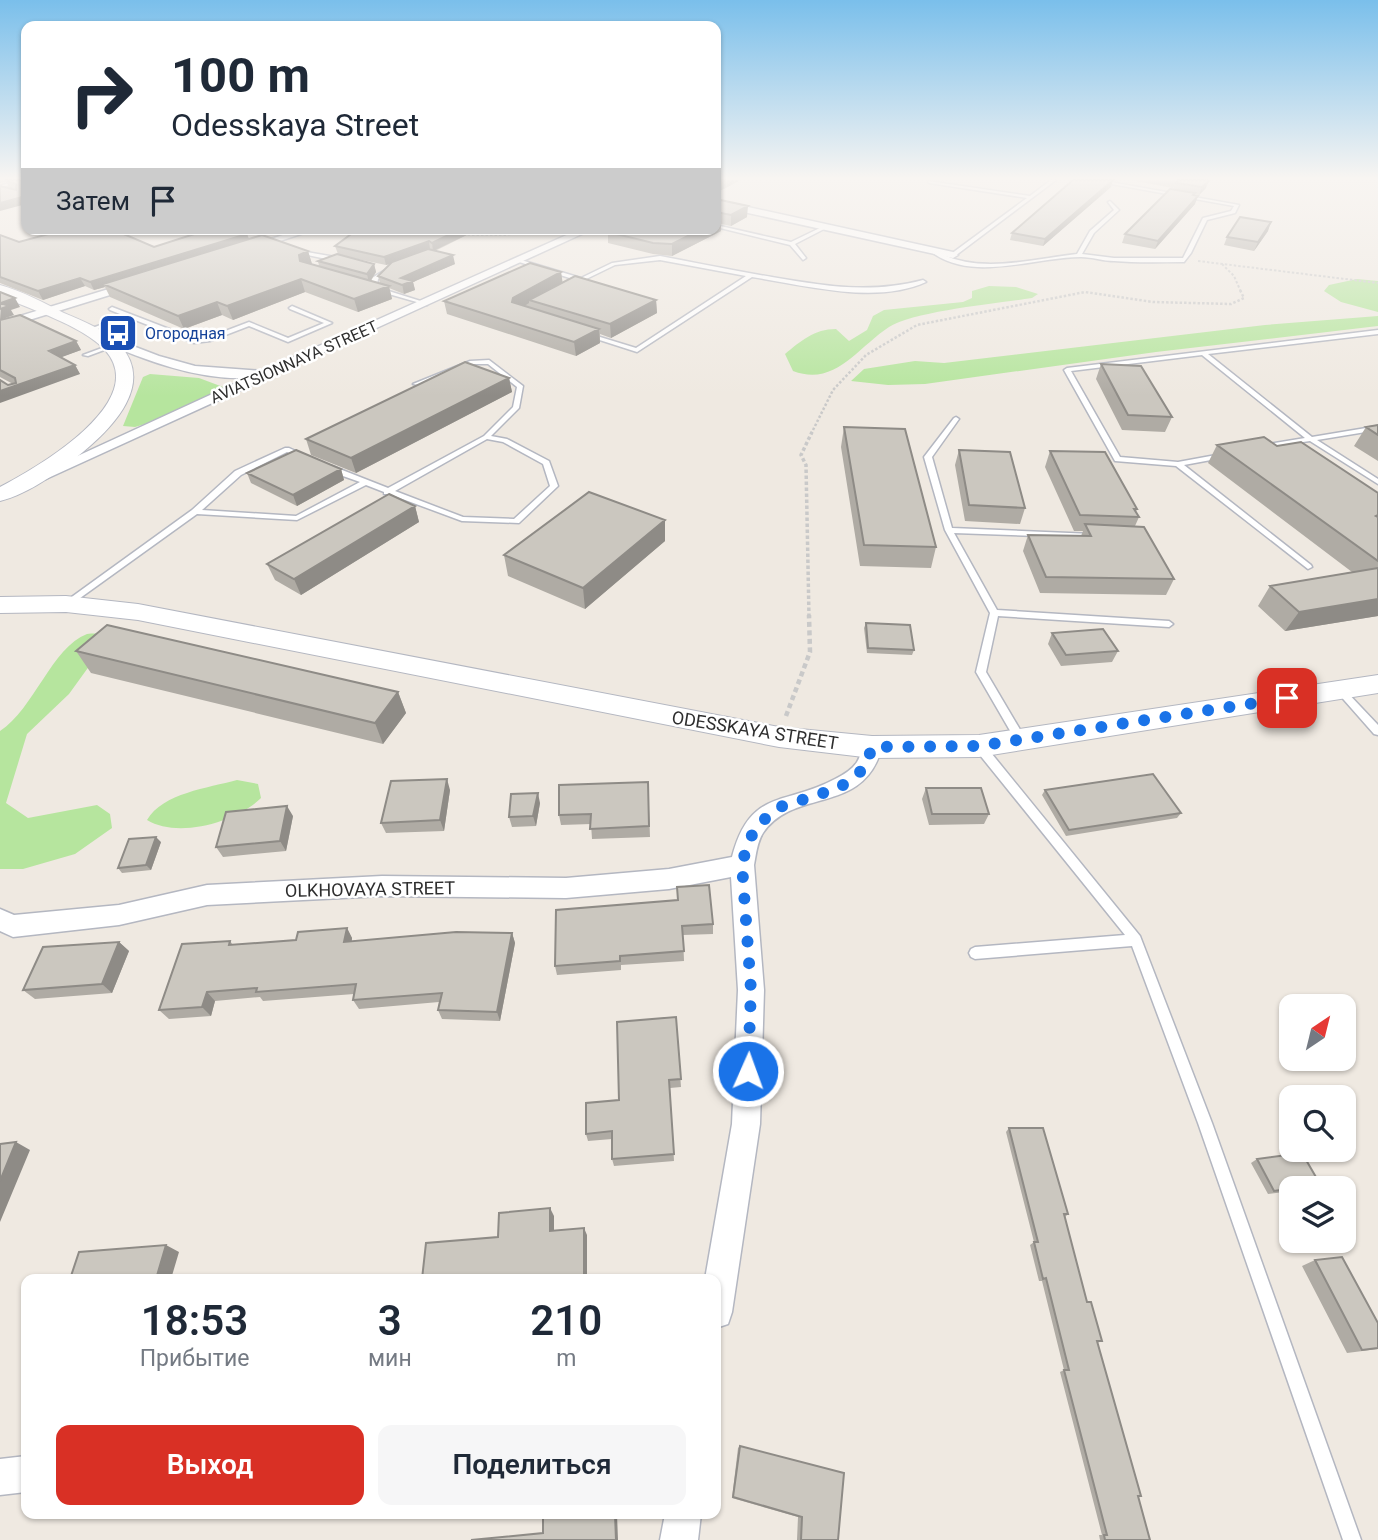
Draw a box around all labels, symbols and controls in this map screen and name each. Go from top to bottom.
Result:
text: 100 m [171,47,310,104]
icon: right [56,49,147,140]
text: Odesskaya Street [171,106,419,144]
icon: arrive [144,182,182,220]
text: Затем [56,186,130,216]
bus stop icon: Огородная [97,312,139,354]
street label: AVIATSIONNAYA STREET [208,316,381,407]
place label: Огородная [145,324,226,343]
pin [1257,668,1317,728]
icon: arrive [1268,679,1306,717]
street label: ODESSKAYA STREET [670,706,840,754]
street label: OLKHOVAYA STREET [285,877,456,901]
north arrow [1279,994,1356,1071]
map controls [1279,994,1356,1253]
position arrow [711,1034,785,1108]
button: search [1279,1085,1356,1162]
button: layers [1279,1176,1356,1253]
text: 18:53 [141,1296,248,1345]
text: 3 [378,1296,402,1345]
text: 210 [530,1296,602,1345]
text: Прибытие [140,1345,249,1372]
text: мин [368,1345,412,1372]
text: m [556,1345,576,1372]
button: Выход [56,1425,364,1505]
button: Поделиться [378,1425,686,1505]

